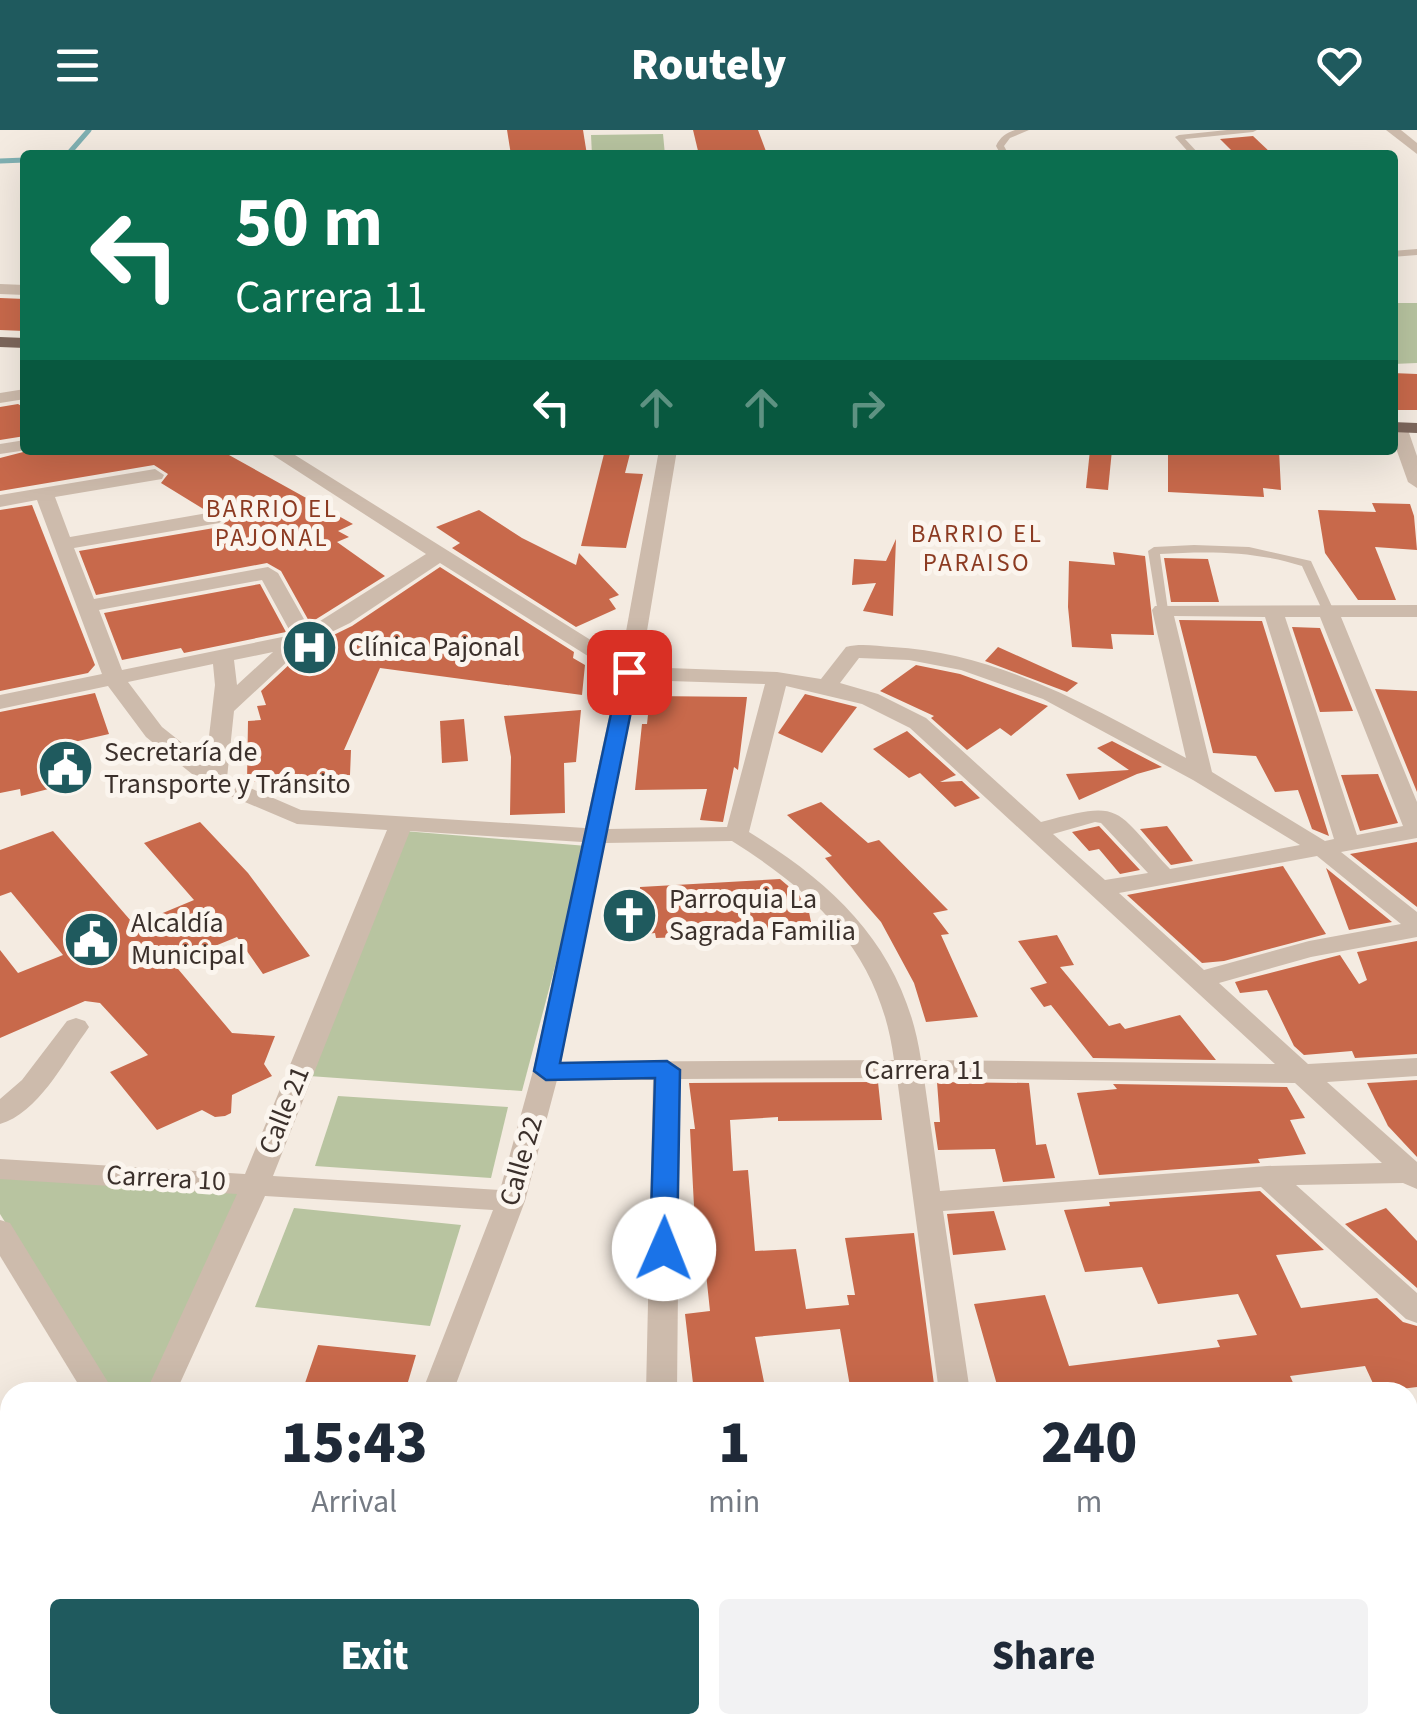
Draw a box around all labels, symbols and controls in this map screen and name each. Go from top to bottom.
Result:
text: Routely [631,33,786,97]
icon: menu [50,38,105,93]
icon: heart [1312,38,1367,93]
text: 50 m [235,173,383,273]
icon: left [70,190,200,320]
text: Carrera 11 [235,266,427,330]
icon: left [524,380,579,435]
icon: ahead [629,380,684,435]
icon: ahead [734,380,789,435]
icon: right [839,380,894,435]
district label: BARRIO EL PAJONAL [206,491,338,556]
district label: BARRIO EL PARAISO [911,516,1043,581]
hospital icon: Clínica Pajonal [279,617,339,677]
place label: Clínica Pajonal [348,627,520,667]
pin [587,630,672,715]
icon: arrive [602,645,657,700]
place label: Secretaría de Transporte y Tránsito [104,732,351,804]
public building icon: Secretaría de Transporte y Tránsito [35,738,95,798]
place label: Parroquia La Sagrada Familia [669,879,856,951]
church icon: Parroquia La Sagrada Familia [600,885,660,945]
place label: Alcaldía Municipal [131,903,245,975]
public building icon: Alcaldía Municipal [62,909,122,969]
street label: Carrera 11 [864,1050,984,1090]
street label: Calle 21 [248,1060,320,1160]
street label: Calle 22 [489,1111,553,1211]
street label: Carrera 10 [105,1155,227,1201]
position arrow [612,1197,716,1301]
text: 15:43 [281,1401,428,1486]
text: 1 [718,1401,750,1486]
text: 240 [1041,1401,1137,1486]
text: Arrival [311,1479,397,1525]
text: min [708,1479,760,1525]
text: m [1076,1479,1102,1525]
button: Exit [50,1599,699,1714]
button: Share [719,1599,1368,1714]

